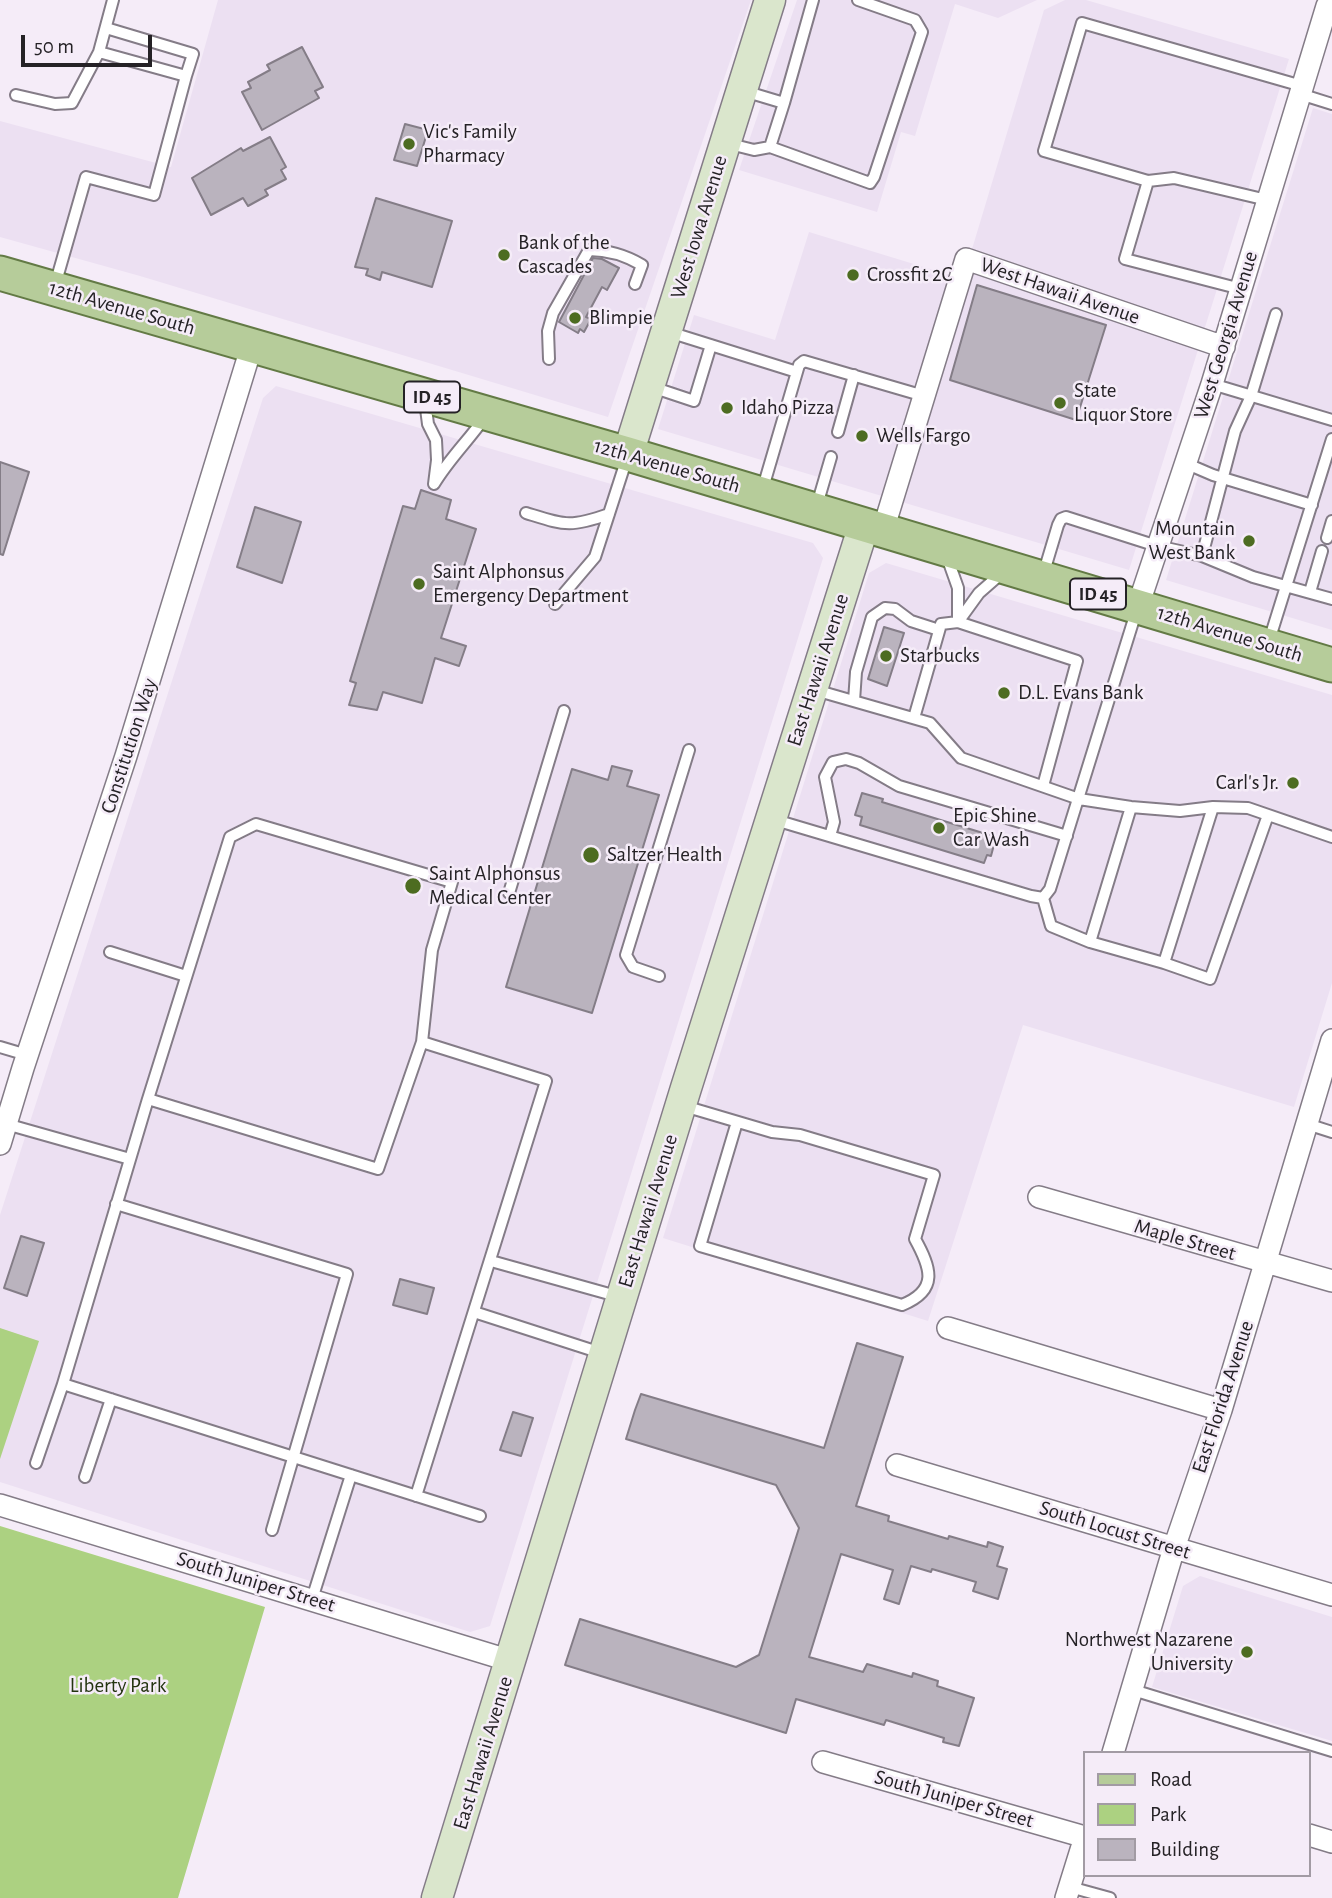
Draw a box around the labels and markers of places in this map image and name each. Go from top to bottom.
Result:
place label: Vic's Family Pharmacy [423,119,517,169]
marker: Vic's Family Pharmacy [401,136,417,152]
place label: Bank of the Cascades [518,230,610,280]
marker: Bank of the Cascades [496,247,512,263]
place label: Crossfit 2C [867,262,952,288]
marker: Crossfit 2C [845,267,861,283]
place label: Blimpie [589,305,653,331]
marker: Blimpie [567,310,583,326]
place label: State Liquor Store [1074,378,1172,428]
place label: Idaho Pizza [741,395,834,421]
marker: State Liquor Store [1052,395,1068,411]
marker: Idaho Pizza [719,400,735,416]
place label: Wells Fargo [876,423,970,449]
marker: Wells Fargo [854,428,870,444]
place label: Mountain West Bank [1148,516,1235,566]
marker: Mountain West Bank [1241,533,1257,549]
place label: Saint Alphonsus Emergency Department [433,559,628,609]
marker: Saint Alphonsus Emergency Department [411,576,427,592]
place label: Starbucks [900,643,980,669]
marker: Starbucks [878,648,894,664]
place label: D.L. Evans Bank [1018,680,1143,706]
marker: D.L. Evans Bank [996,685,1012,701]
place label: Carl's Jr. [1216,770,1279,796]
marker: Carl's Jr. [1285,775,1301,791]
place label: Epic Shine Car Wash [953,803,1037,853]
marker: Epic Shine Car Wash [931,820,947,836]
place label: Saltzer Health [607,842,722,868]
marker: Saltzer Health [581,845,601,865]
place label: Saint Alphonsus Medical Center [429,861,560,911]
marker: Saint Alphonsus Medical Center [403,876,423,896]
place label: Northwest Nazarene University [1065,1627,1233,1677]
marker: Northwest Nazarene University [1239,1644,1255,1660]

